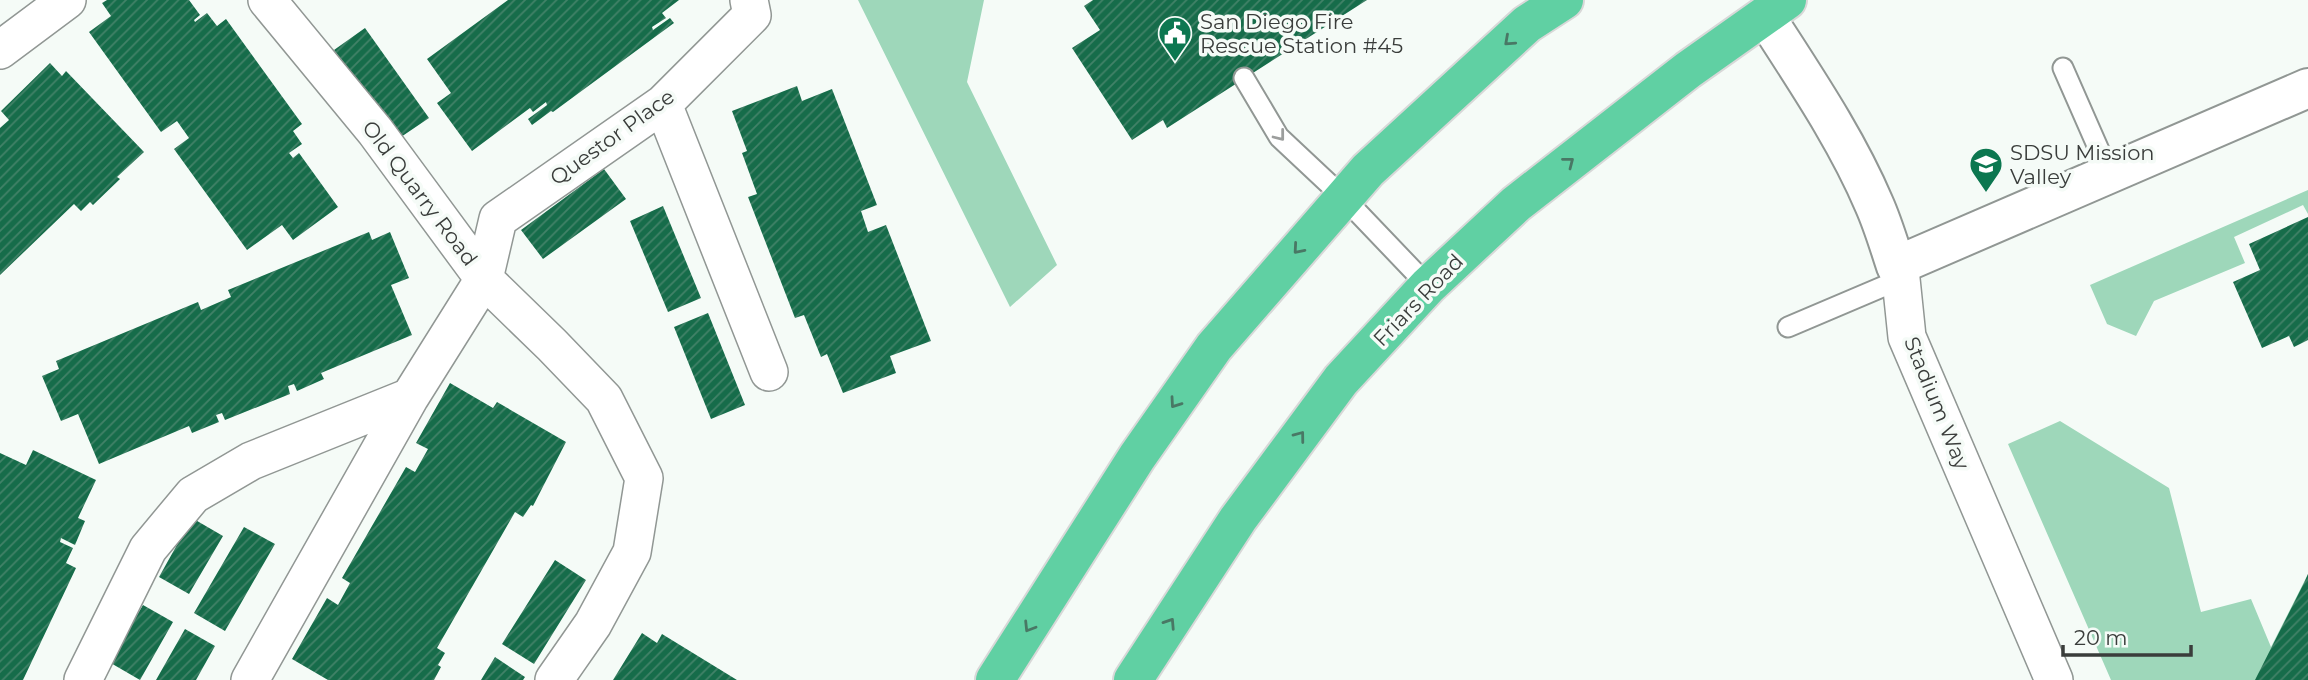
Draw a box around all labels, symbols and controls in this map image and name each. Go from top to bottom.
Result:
place label: San Diego Fire Rescue Station #45 [1200,9,1403,58]
public building icon: San Diego Fire Rescue Station #45 [1156,14,1194,63]
one-way arrow [1504,33,1517,45]
street label: Questor Place [545,84,679,190]
street label: Old Quarry Road [357,115,483,271]
one-way arrow [1272,129,1285,141]
place label: SDSU Mission Valley [2010,140,2155,189]
school or university icon: SDSU Mission Valley [1967,145,2005,194]
one-way arrow [1562,157,1574,170]
one-way arrow [1294,241,1306,254]
street label: Friars Road [1368,249,1468,351]
street label: Stadium Way [1899,333,1975,473]
one-way arrow [1171,395,1183,408]
one-way arrow [1291,431,1304,444]
scale bar [2063,614,2191,658]
one-way arrow [1162,618,1174,631]
one-way arrow [1024,619,1037,632]
text: 20 m [2074,625,2128,650]

